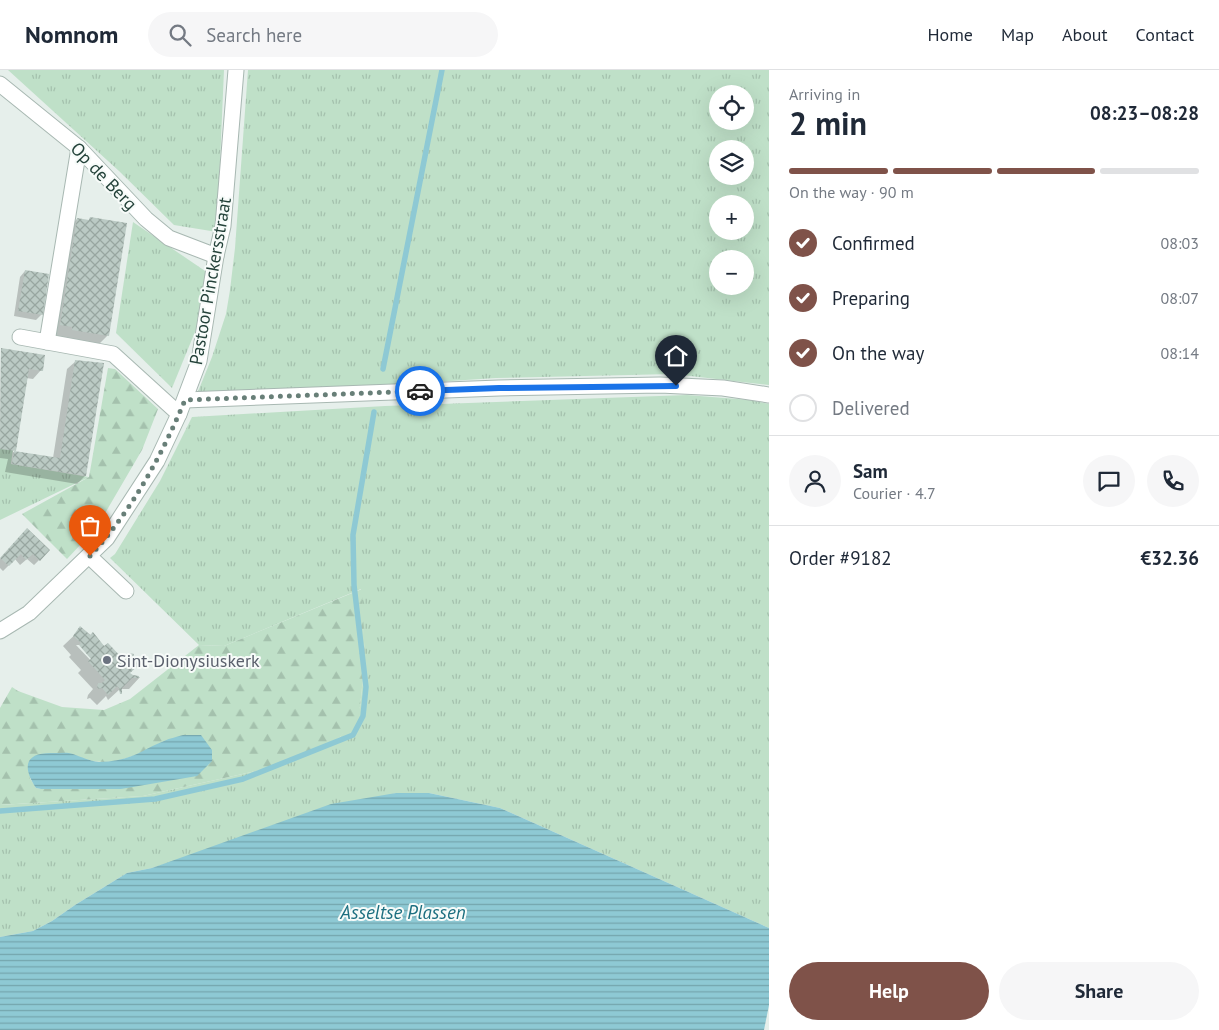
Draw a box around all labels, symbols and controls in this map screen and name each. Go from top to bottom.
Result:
search box [148,12,498,57]
text: Nomnom [25,19,118,50]
icon: search [166,21,194,49]
text: Search here [206,23,302,47]
text: Home [927,23,973,46]
text: Map [1001,23,1034,46]
text: About [1062,23,1108,46]
text: Contact [1136,23,1194,46]
text: Arriving in [789,84,860,104]
map controls [709,85,754,295]
button: locate [709,85,754,130]
text: 08:23–08:28 [1090,101,1199,125]
text: 2 min [789,102,867,144]
street label: Op de Berg [66,137,142,215]
button: layers [709,140,754,185]
text: On the way · 90 m [789,182,914,202]
street label: Pastoor Pinckersstraat [184,195,236,367]
button: + [709,195,754,240]
icon: check [789,229,817,257]
text: Confirmed [832,231,915,255]
text: 08:03 [1161,233,1199,253]
button: − [709,250,754,295]
icon: check [789,284,817,312]
text: Preparing [832,286,910,310]
text: 08:07 [1161,288,1199,308]
pin [655,335,697,386]
icon: check [789,339,817,367]
text: On the way [832,341,924,365]
icon: home [662,342,690,370]
text: 08:14 [1161,343,1199,363]
courier [395,366,445,416]
icon: car [406,377,434,405]
text: Delivered [832,396,910,420]
button: person [789,455,841,507]
button: chat [1083,455,1135,507]
button: phone [1147,455,1199,507]
text: Sam [853,459,888,483]
text: Courier · 4.7 [853,483,936,503]
pin [69,505,111,556]
icon: bag [76,512,104,540]
text: Order #9182 [789,546,892,570]
text: €32.36 [1140,546,1199,570]
place label: Sint-Dionysiuskerk [117,649,260,672]
marker: Sint-Dionysiuskerk [101,654,113,666]
water label: Asseltse Plassen [339,900,466,924]
button: Help [789,962,989,1020]
button: Share [999,962,1199,1020]

